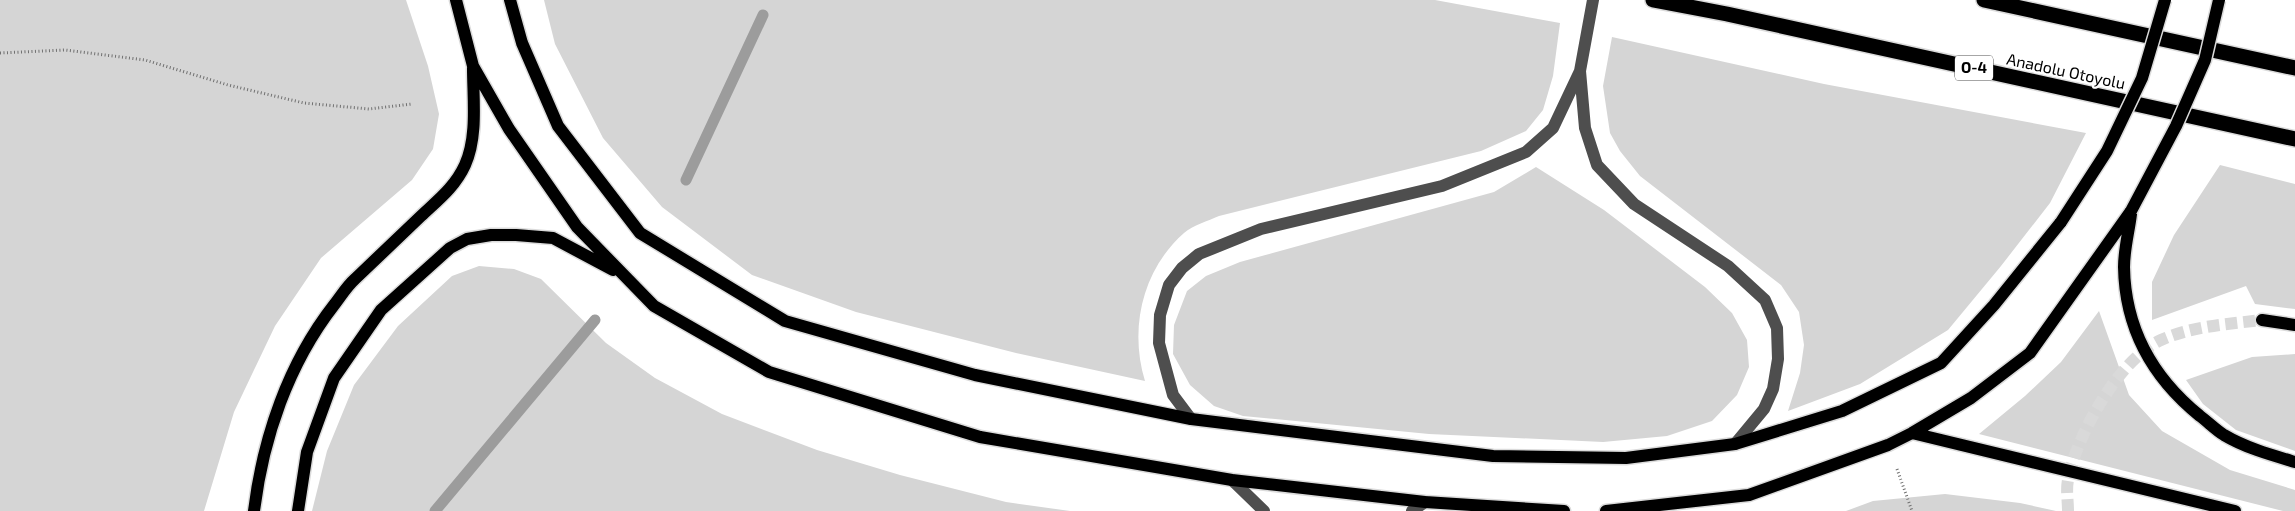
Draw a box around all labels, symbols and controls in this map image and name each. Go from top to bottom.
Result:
street label: Anadolu Otoyolu [2005,49,2127,92]
road number: O-4 [1955,56,1993,80]

